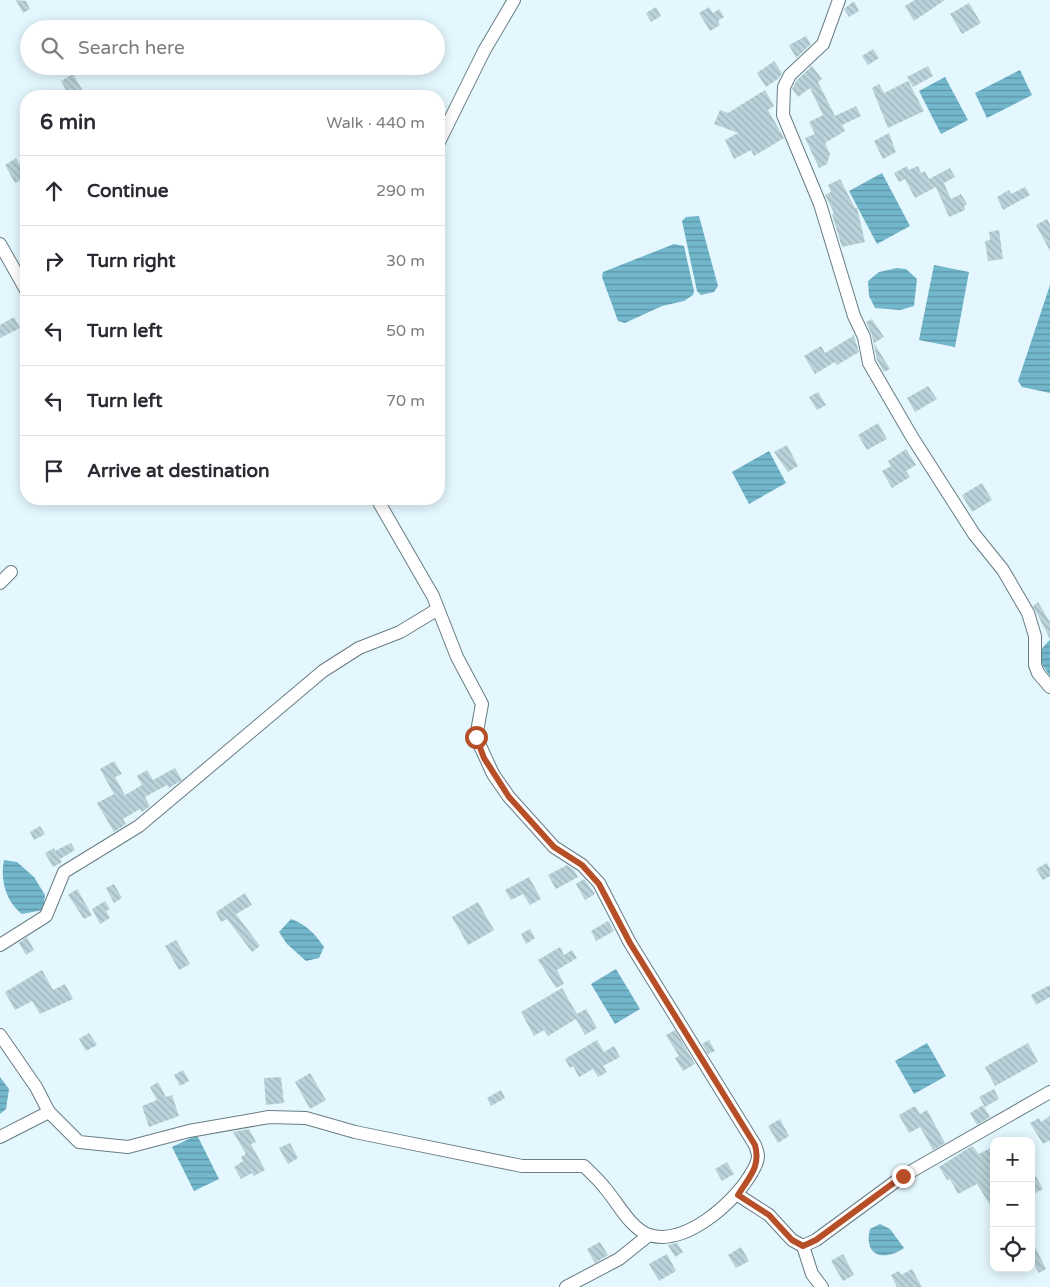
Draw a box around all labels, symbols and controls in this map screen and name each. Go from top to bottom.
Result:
search box [20,20,445,75]
icon: search [38,34,66,62]
text: Search here [78,37,185,59]
text: 6 min [40,110,96,135]
text: Walk · 440 m [326,113,425,133]
icon: ahead [40,177,68,205]
text: Continue [87,180,169,202]
text: 290 m [376,181,425,201]
icon: right [40,247,68,275]
text: Turn right [87,250,175,272]
text: 30 m [386,251,425,271]
icon: left [40,317,68,345]
text: Turn left [87,320,163,342]
text: 50 m [386,321,425,341]
icon: left [40,387,68,415]
text: Turn left [87,390,163,412]
text: 70 m [386,391,425,411]
icon: arrive [40,457,68,485]
text: Arrive at destination [87,460,270,482]
route start [465,726,488,749]
map controls [990,1137,1035,1272]
button: + [990,1137,1035,1182]
route end [892,1165,915,1188]
button: − [990,1182,1035,1227]
button: locate [990,1227,1035,1272]

